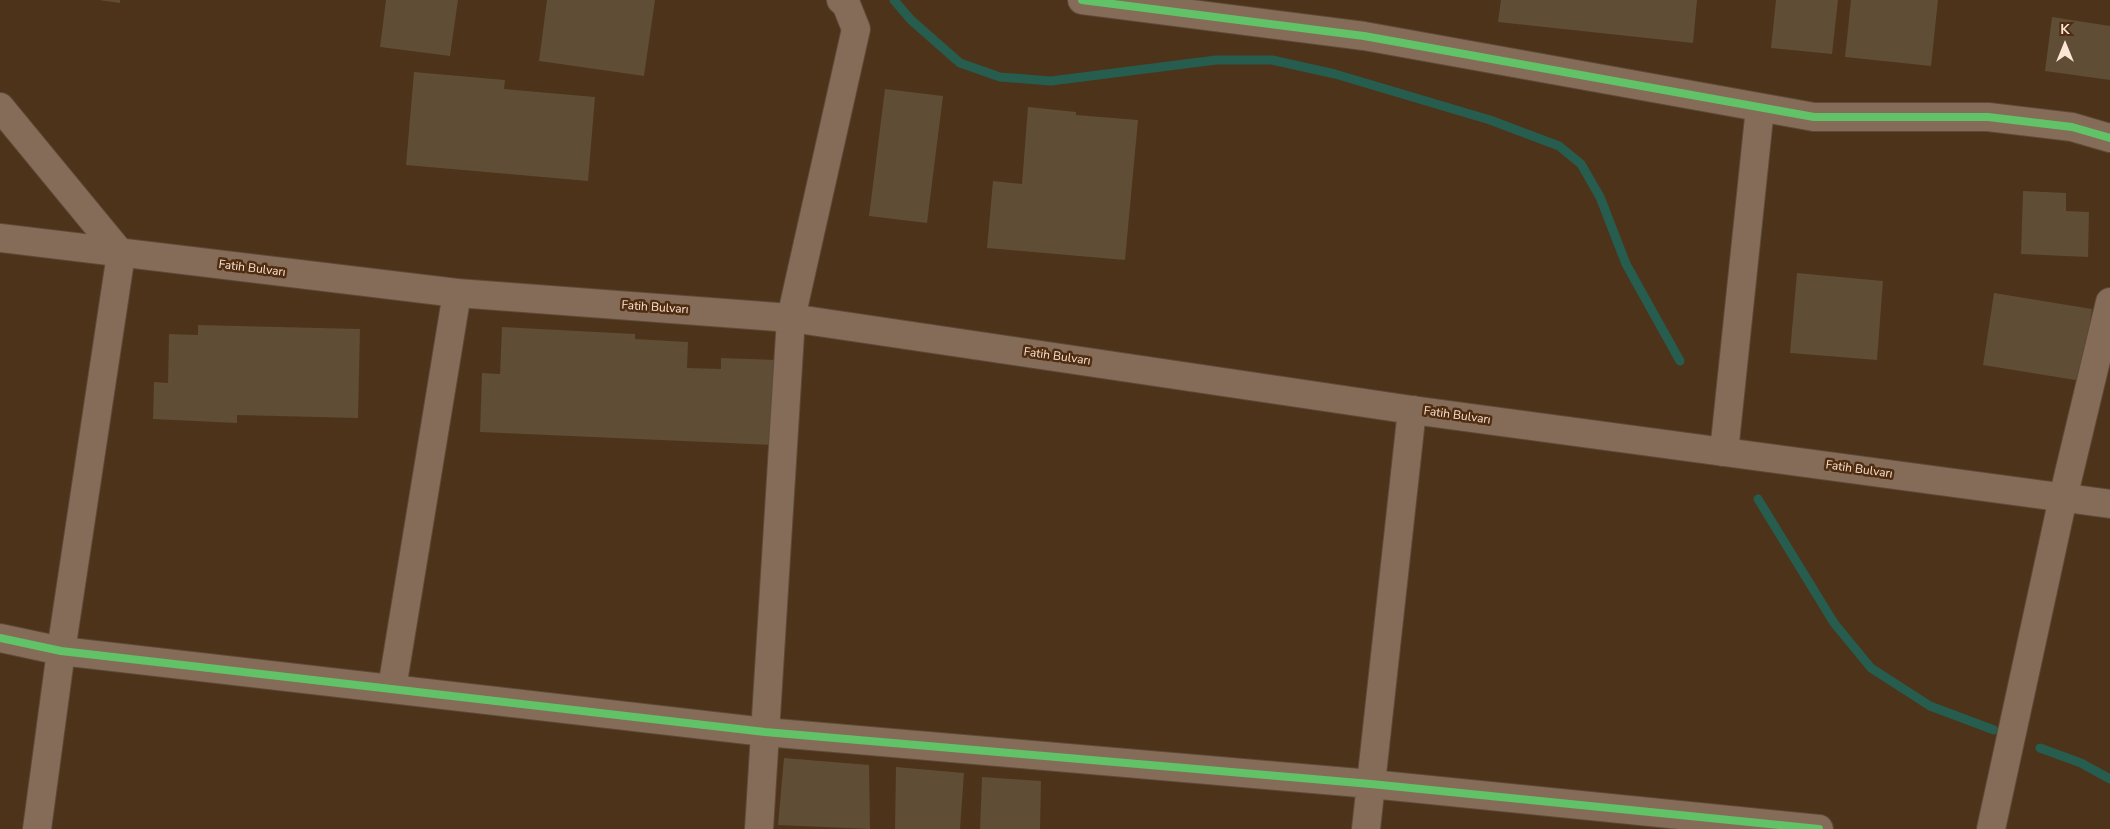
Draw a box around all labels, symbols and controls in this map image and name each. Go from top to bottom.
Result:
north arrow [2040,20,2090,70]
text: K [2060,20,2070,39]
street label: Fatih Bulvarı [218,258,286,280]
street label: Fatih Bulvarı [621,298,689,318]
street label: Fatih Bulvarı [1023,345,1091,369]
street label: Fatih Bulvarı [1423,404,1491,428]
street label: Fatih Bulvarı [1825,458,1893,482]

